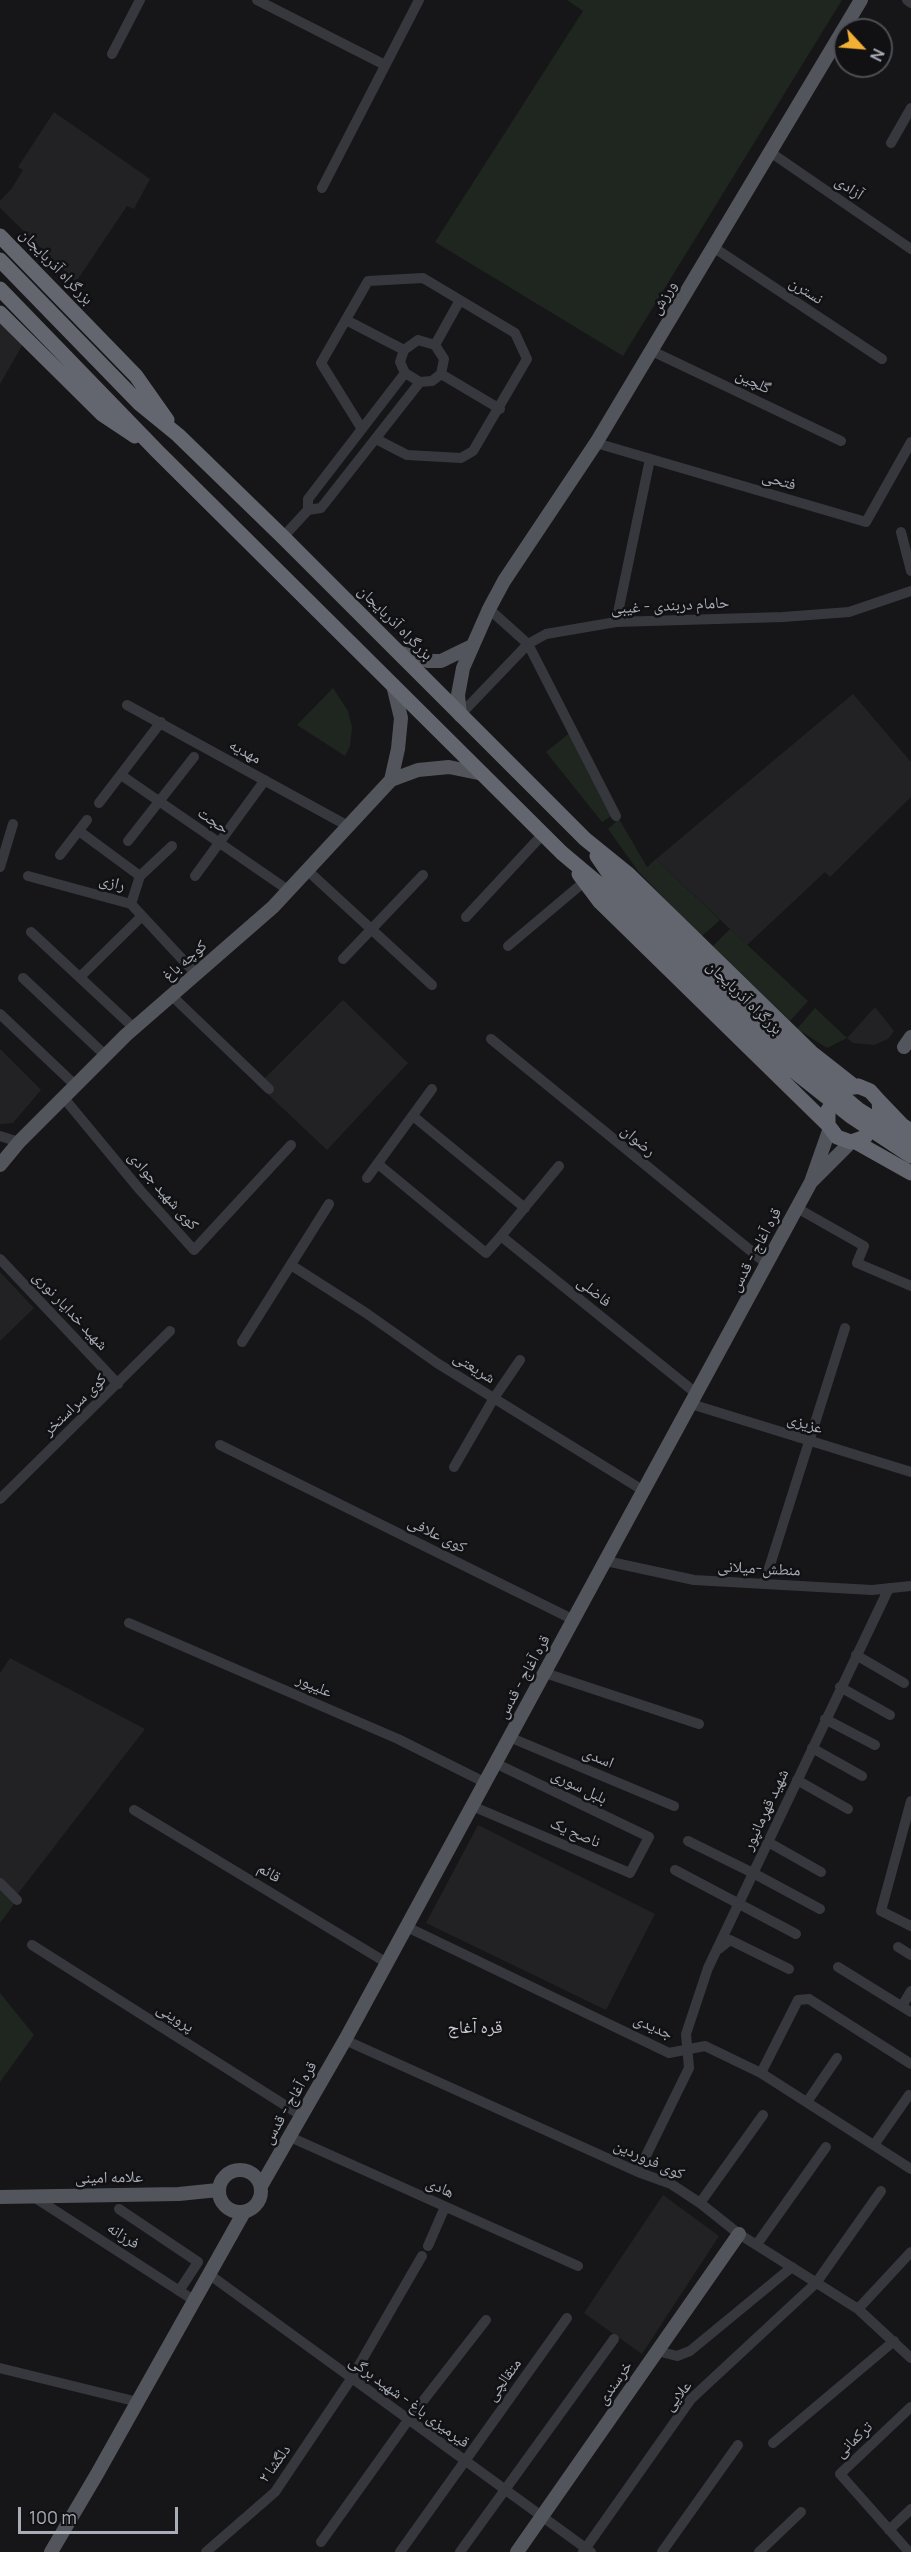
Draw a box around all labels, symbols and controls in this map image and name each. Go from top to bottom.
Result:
north arrow [833,18,893,78]
text: N [865,45,890,65]
street label: آزادی [831,172,867,204]
street label: بزرگراه آذربایجان [15,225,97,309]
street label: نسترن [785,273,827,309]
street label: ورزش [646,278,682,318]
street label: گلچین [732,365,774,399]
street label: فتحی [760,467,798,495]
street label: بزرگراه آذربایجان [353,581,437,665]
street label: حامام دربندی - غیبی [610,593,730,619]
street label: مهدیه [226,735,264,769]
street label: حجت [194,803,232,839]
street label: رازی [97,870,127,896]
street label: کوچه باغ [159,936,211,986]
street label: بزرگراه آذربایجان [702,957,786,1039]
street label: رضوان [617,1121,659,1161]
street label: کوی شهید جوادی [123,1148,203,1234]
street label: قره آغاج - قدس [726,1205,786,1295]
street label: شهید خدایار نوری [28,1267,112,1355]
street label: فاضلی [573,1273,615,1311]
street label: شریعتی [449,1348,499,1388]
street label: کوی سراستخر [39,1370,111,1440]
street label: عزیزی [785,1410,825,1438]
street label: کوی علافی [405,1513,469,1557]
street label: منطش-میلانی [717,1557,801,1581]
street label: قره آغاج - قدس [493,1632,555,1722]
street label: علیپور [293,1670,335,1702]
street label: اسدی [580,1743,616,1773]
street label: بلبل سوری [548,1765,610,1809]
street label: شهید قهرمانپور [739,1766,793,1854]
street label: ناصح یک [547,1814,603,1852]
street label: قائم [254,1859,284,1887]
street label: پروینی [153,1999,197,2037]
street label: جدیدی [630,2010,676,2044]
district label: قره آغاج [447,2017,503,2039]
street label: قره آغاج - قدس [259,2058,321,2148]
street label: کوی فروردین [611,2136,687,2184]
street label: علامه امینی [75,2168,143,2188]
street label: هادی [423,2173,457,2203]
street label: فرزانه [103,2218,143,2254]
street label: قیرمیزی باغ - شهید برگی [345,2352,473,2452]
street label: متقالچی [482,2355,526,2405]
street label: خرسندی [593,2357,637,2409]
street label: علایی [660,2377,696,2415]
street label: ترکمانی [831,2418,877,2462]
street label: دلگشا ۲ [255,2441,295,2487]
scale bar [21,2495,182,2533]
text: 100 m [29,2505,77,2529]

